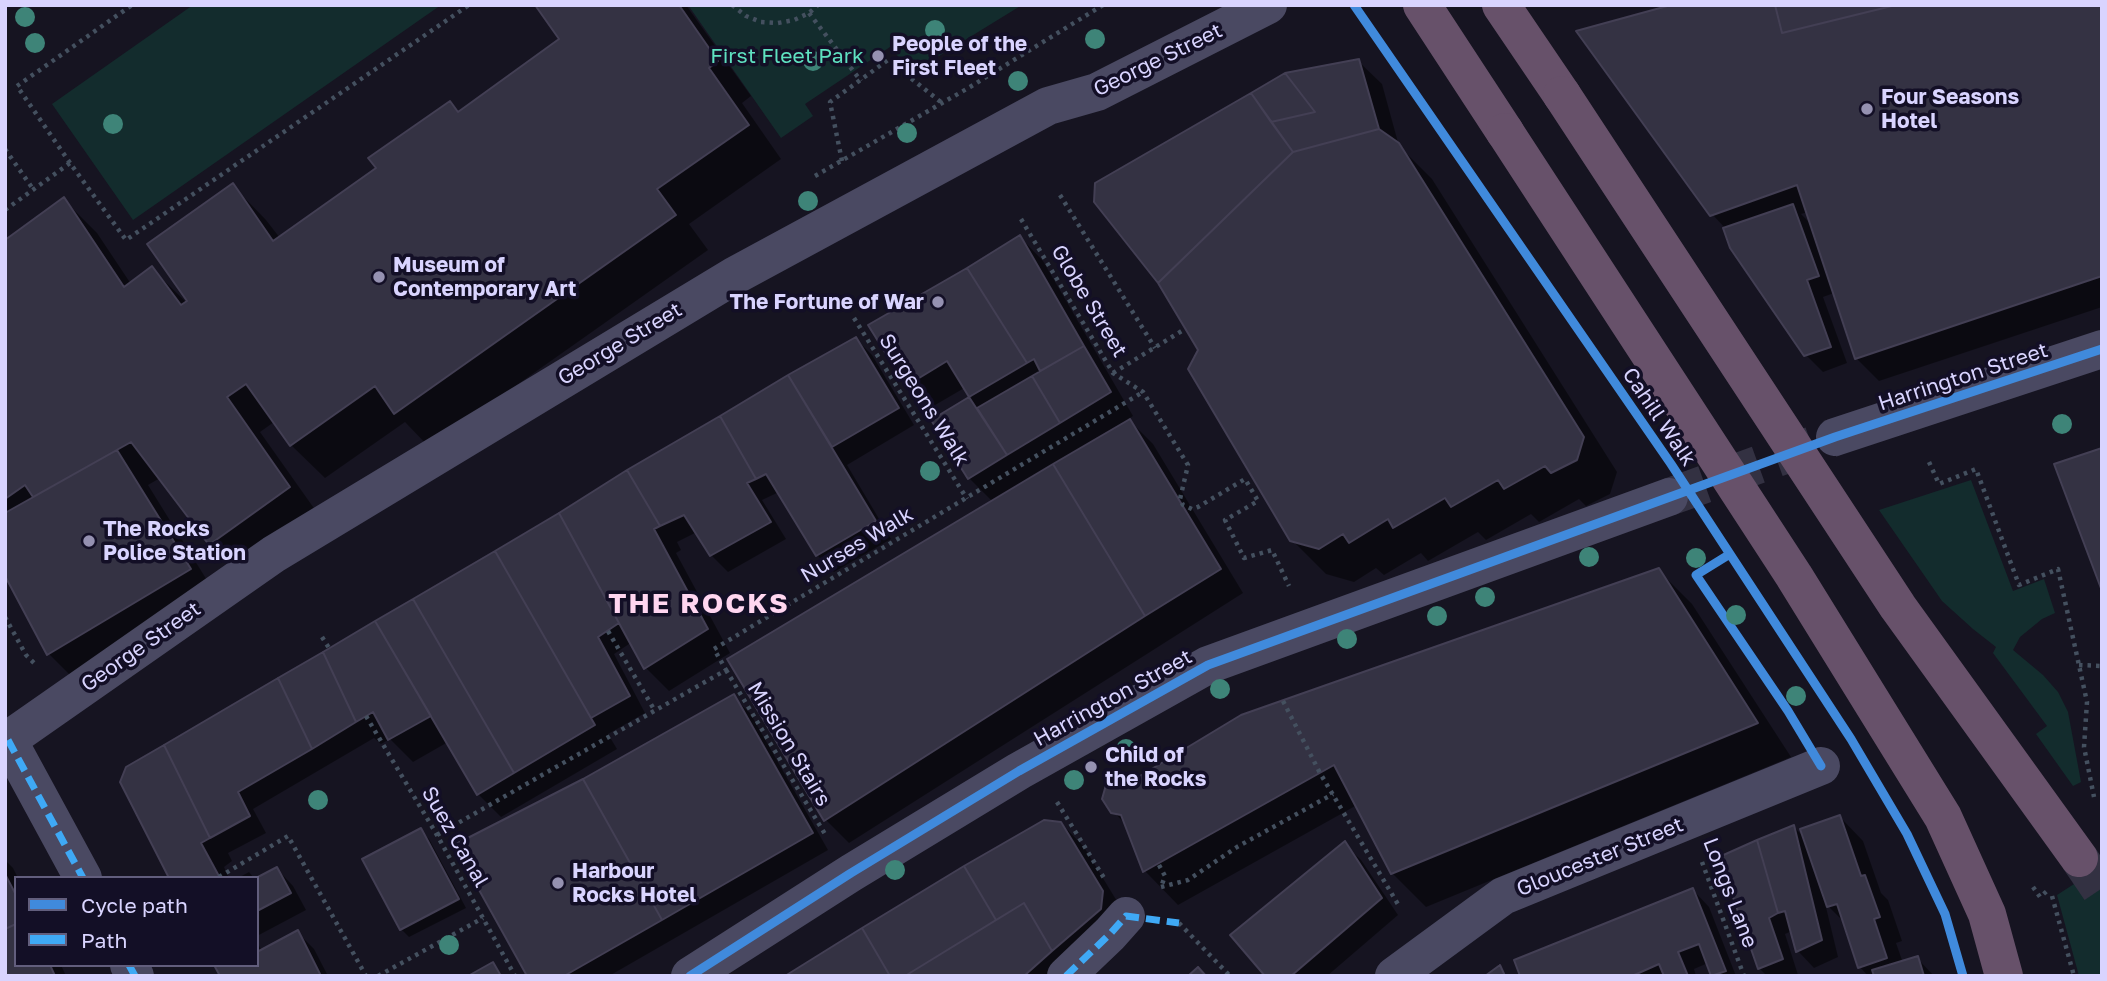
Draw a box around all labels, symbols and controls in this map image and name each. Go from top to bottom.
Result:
street label: George Street [1090,18,1226,102]
place label: People of the First Fleet [892,31,1027,81]
park label: First Fleet Park [710,43,864,69]
marker: People of the First Fleet [870,48,886,64]
place label: Four Seasons Hotel [1881,84,2019,134]
marker: Four Seasons Hotel [1859,101,1875,117]
street label: Globe Street [1046,240,1132,362]
place label: Museum of Contemporary Art [393,252,576,302]
marker: Museum of Contemporary Art [371,269,387,285]
place label: The Fortune of War [730,289,924,315]
marker: The Fortune of War [930,294,946,310]
street label: George Street [553,297,687,391]
street label: Surgeons Walk [873,329,975,471]
street label: Harrington Street [1875,338,2051,416]
street label: Cahill Walk [1617,363,1701,471]
street label: Nurses Walk [796,502,918,588]
place label: The Rocks Police Station [103,516,246,566]
marker: The Rocks Police Station [81,533,97,549]
district label: THE ROCKS [609,587,789,621]
street label: George Street [76,597,206,697]
street label: Harrington Street [1029,644,1197,752]
street label: Mission Stairs [742,677,836,811]
place label: Child of the Rocks [1105,742,1207,792]
marker: Child of the Rocks [1083,759,1099,775]
street label: Suez Canal [416,782,494,892]
street label: Gloucester Street [1513,812,1687,902]
street label: Longs Lane [1698,834,1762,952]
place label: Harbour Rocks Hotel [572,858,696,908]
marker: Harbour Rocks Hotel [550,875,566,891]
legend [14,876,259,967]
text: Cycle path [81,892,188,918]
text: Path [81,927,128,953]

